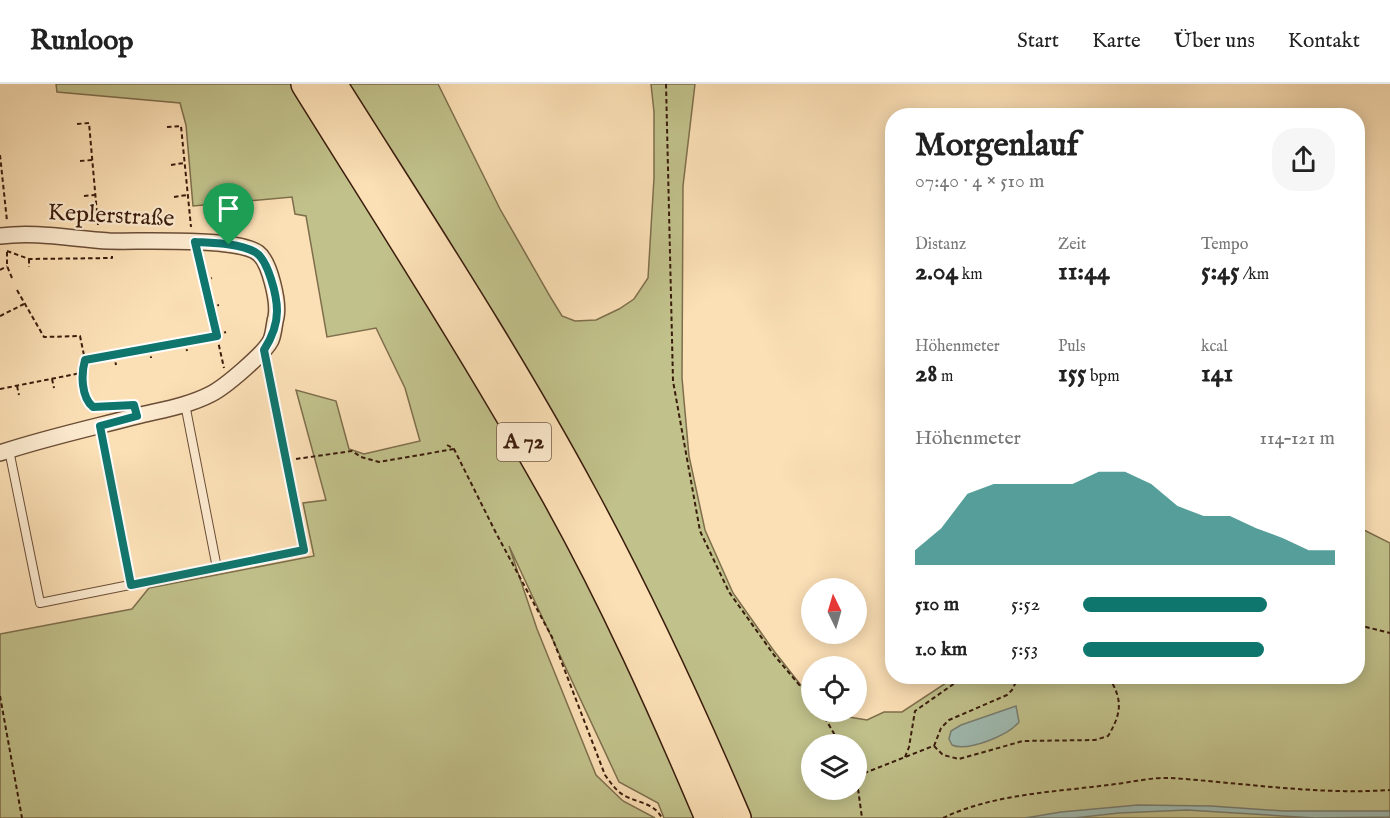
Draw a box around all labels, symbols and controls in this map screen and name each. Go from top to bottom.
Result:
text: Runloop [30,24,133,59]
text: Start [1017,28,1059,55]
text: Karte [1092,28,1141,55]
text: Über uns [1174,28,1255,55]
text: Kontakt [1288,28,1360,55]
text: Morgenlauf [915,125,1079,167]
button: share [1272,128,1335,191]
text: 07:40 · 4 × 510 m [915,169,1045,194]
pin [203,183,254,245]
icon: arrive [212,192,245,225]
street label: Keplerstraße [47,197,175,235]
text: Distanz [915,235,966,255]
text: Zeit [1058,235,1086,255]
text: Tempo [1201,235,1248,255]
text: 2.04 [915,255,958,288]
text: 11:44 [1058,255,1110,288]
text: 5:45 [1201,255,1239,288]
text: km [958,265,983,285]
text: /km [1239,265,1269,285]
text: Höhenmeter [915,337,1000,357]
text: Puls [1058,337,1086,357]
text: kcal [1201,337,1228,357]
text: 28 [915,357,937,390]
text: 155 [1058,357,1087,390]
text: 141 [1201,357,1233,390]
text: m [937,367,953,387]
text: bpm [1087,367,1120,387]
road number: A 72 [497,423,551,461]
text: Höhenmeter [915,426,1021,451]
text: 114–121 m [1260,426,1335,451]
north arrow [801,578,867,644]
map controls [801,578,867,800]
text: 510 m [915,592,959,617]
text: 5:52 [1011,592,1040,617]
text: 1.0 km [915,637,967,662]
text: 5:53 [1011,637,1038,662]
button: locate [801,656,867,722]
button: layers [801,734,867,800]

